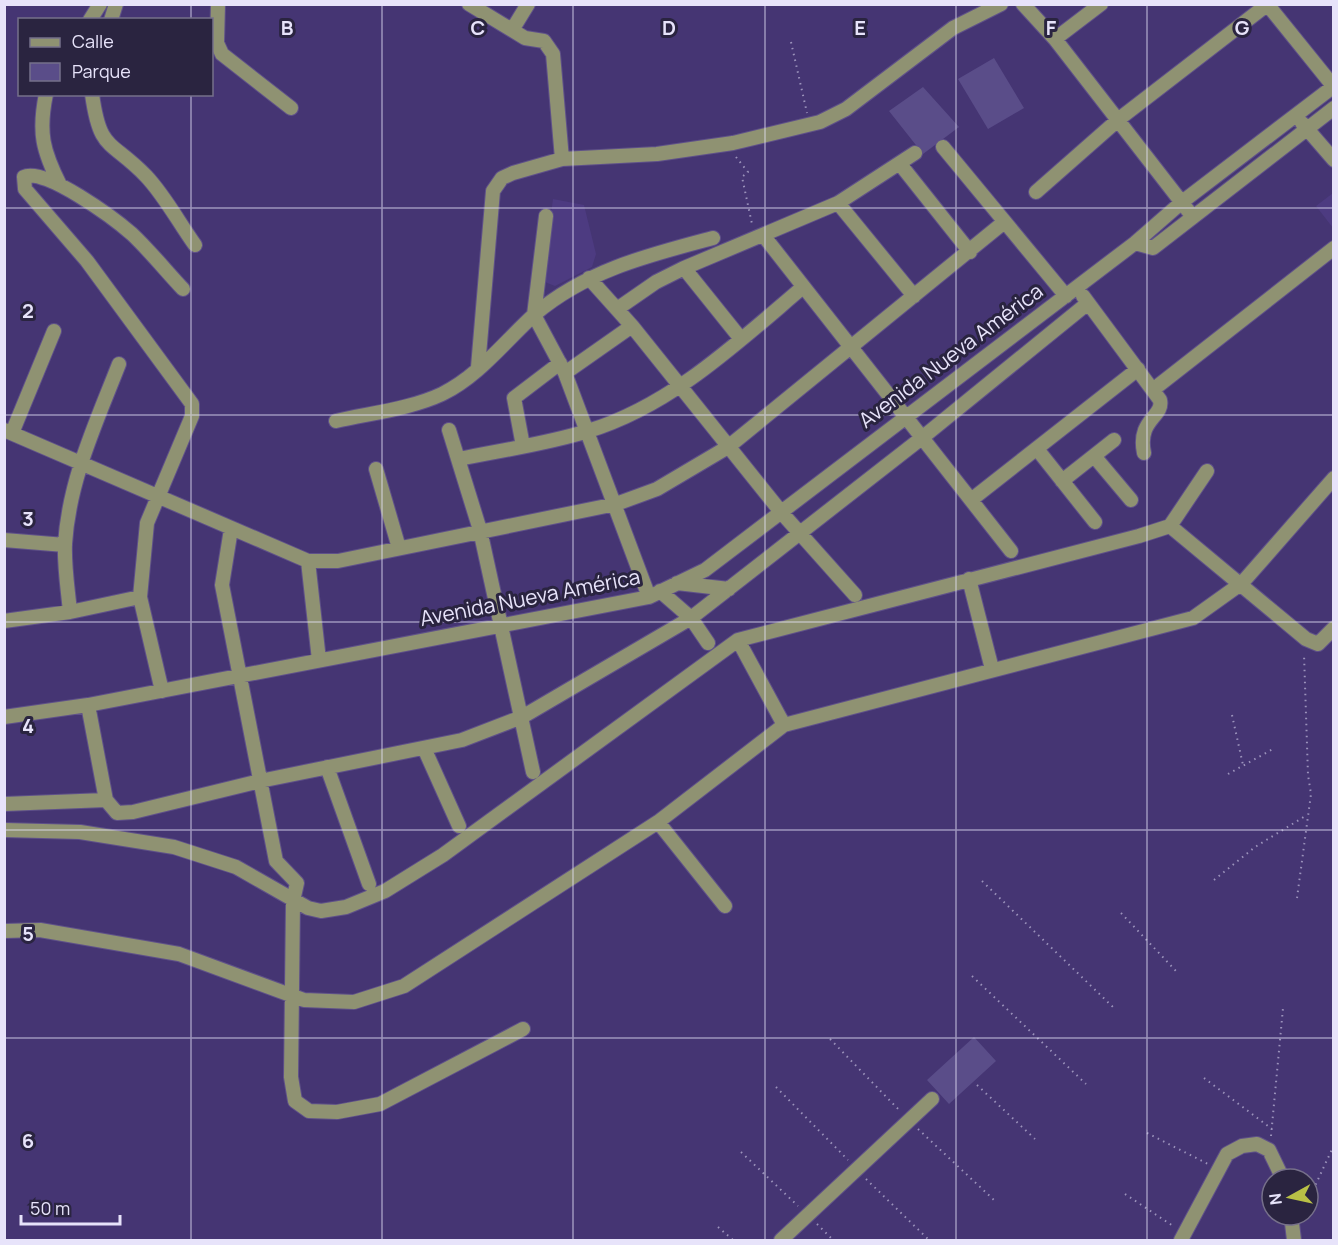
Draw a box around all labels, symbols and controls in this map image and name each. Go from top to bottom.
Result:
text: B [281,14,294,41]
text: C [471,14,485,41]
text: D [662,14,676,41]
text: E [854,14,866,41]
text: F [1046,14,1057,41]
text: G [1235,14,1250,41]
legend [18,18,213,96]
text: Calle [72,29,114,53]
text: Parque [72,59,131,83]
street label: Avenida Nueva América [853,277,1048,434]
text: 2 [22,297,34,324]
text: 3 [22,505,34,532]
street label: Avenida Nueva América [417,562,642,632]
text: 4 [22,712,34,739]
text: 5 [22,920,34,947]
text: 6 [22,1127,34,1154]
north arrow [1260,1167,1320,1227]
scale bar [21,1188,120,1226]
text: N [1263,1192,1287,1206]
text: 50 m [30,1196,70,1220]

